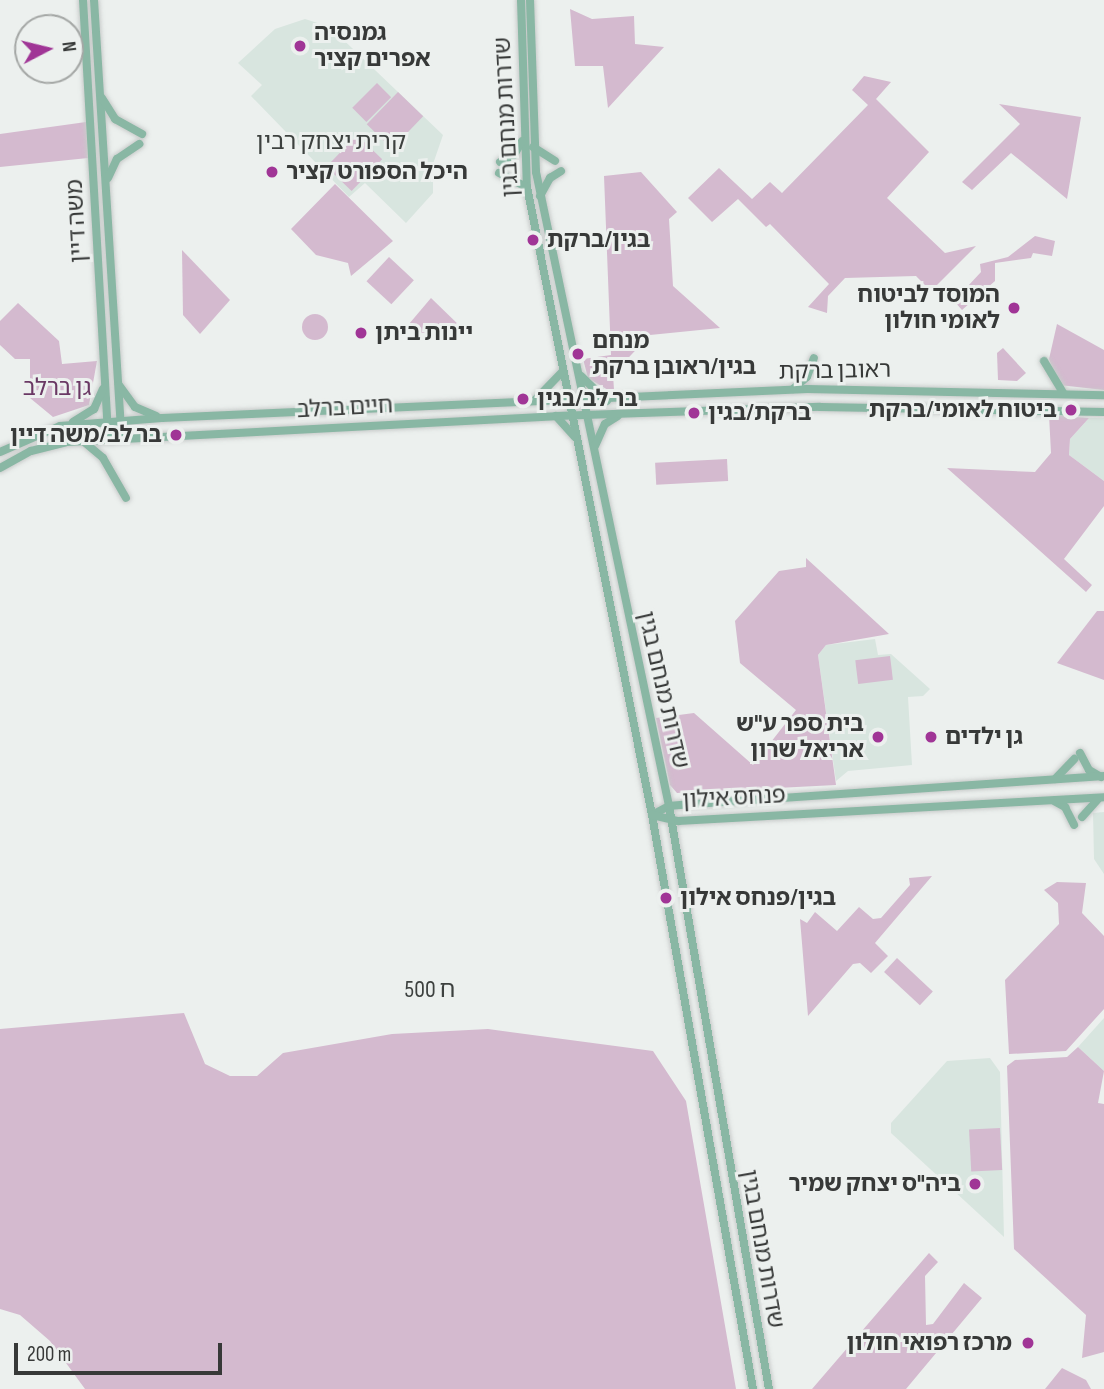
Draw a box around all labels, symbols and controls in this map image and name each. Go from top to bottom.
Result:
north arrow [14,14,84,84]
place label: גמנסיה אפרים קציר [314,19,431,73]
street label: שדרות מנחם בגין [489,36,525,198]
marker: גמנסיה אפרים קציר [292,38,308,54]
text: N [56,40,80,53]
district label: קרית יצחק רבין [256,128,406,156]
place label: היכל הספורט קציר [286,158,468,186]
marker: היכל הספורט קציר [264,164,280,180]
street label: משה דיין [61,179,93,263]
place label: בגין/ברקת [547,226,650,254]
marker: בגין/ברקת [525,232,541,248]
place label: המוסד לביטוח לאומי חולון [857,281,1000,335]
marker: המוסד לביטוח לאומי חולון [1006,300,1022,316]
place label: יינות ביתן [375,319,473,347]
marker: יינות ביתן [353,325,369,341]
place label: מנחם בגין/ראובן ברקת [592,327,756,381]
marker: מנחם בגין/ראובן ברקת [570,346,586,362]
street label: ראובן ברקת [779,356,891,386]
park label: גן ברלב [23,374,91,402]
place label: בר לב/בגין [537,385,638,413]
marker: בר לב/בגין [515,391,531,407]
street label: חיים ברלב [296,392,394,424]
place label: ביטוח לאומי/ברקת [869,396,1057,424]
place label: ברקת/בגין [708,399,811,427]
marker: ביטוח לאומי/ברקת [1063,402,1079,418]
marker: ברקת/בגין [686,405,702,421]
place label: בר לב/משה דיין [10,421,162,449]
marker: בר לב/משה דיין [168,427,184,443]
street label: שדרות מנחם בגין [631,609,695,771]
place label: בית ספר ע''ש אריאל שרון [736,710,864,764]
place label: גן ילדים [945,723,1023,751]
marker: בית ספר ע''ש אריאל שרון [870,729,886,745]
marker: גן ילדים [923,729,939,745]
street label: פנחס אילון [682,782,786,814]
place label: בגין/פנחס אילון [680,884,836,912]
marker: בגין/פנחס אילון [658,890,674,906]
district label: ח 500 [405,976,455,1004]
street label: שדרות מנחם בגין [734,1167,790,1331]
place label: ביה"ס יצחק שמיר [788,1170,961,1198]
marker: ביה"ס יצחק שמיר [967,1176,983,1192]
place label: מרכז רפואי חולון [847,1329,1012,1357]
scale bar [18,1330,226,1374]
marker: מרכז רפואי חולון [1018,1333,1038,1353]
text: 200 m [27,1342,71,1367]

